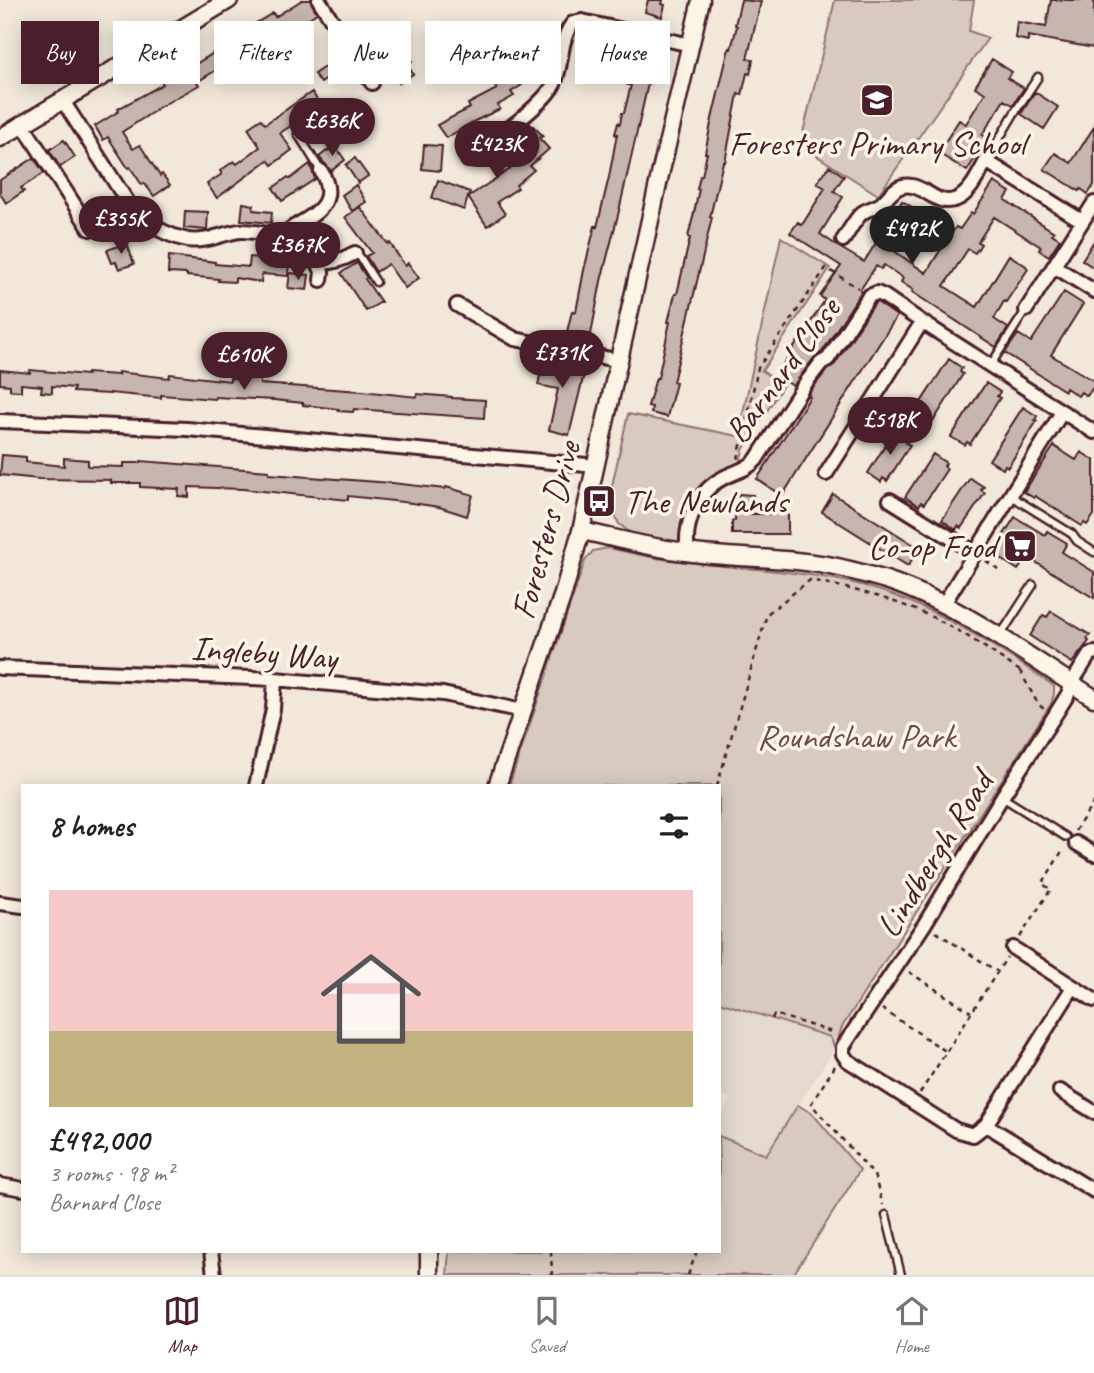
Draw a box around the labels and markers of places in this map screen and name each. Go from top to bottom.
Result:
school or university icon: Foresters Primary School [858,81,896,119]
pin: £636K [283,99,381,158]
place label: Foresters Primary School [729,121,1031,166]
pin: £423K [448,122,546,181]
pin: £355K [72,196,170,256]
pin: £492K [863,206,961,266]
pin: £367K [249,222,347,282]
pin: £731K [513,330,611,390]
pin: £610K [195,332,293,392]
pin: £518K [841,398,939,457]
place label: The Newlands [624,479,791,524]
bus stop icon: The Newlands [580,482,618,520]
place label: Co-op Food [868,524,1001,569]
supermarket icon: Co-op Food [1001,527,1039,565]

